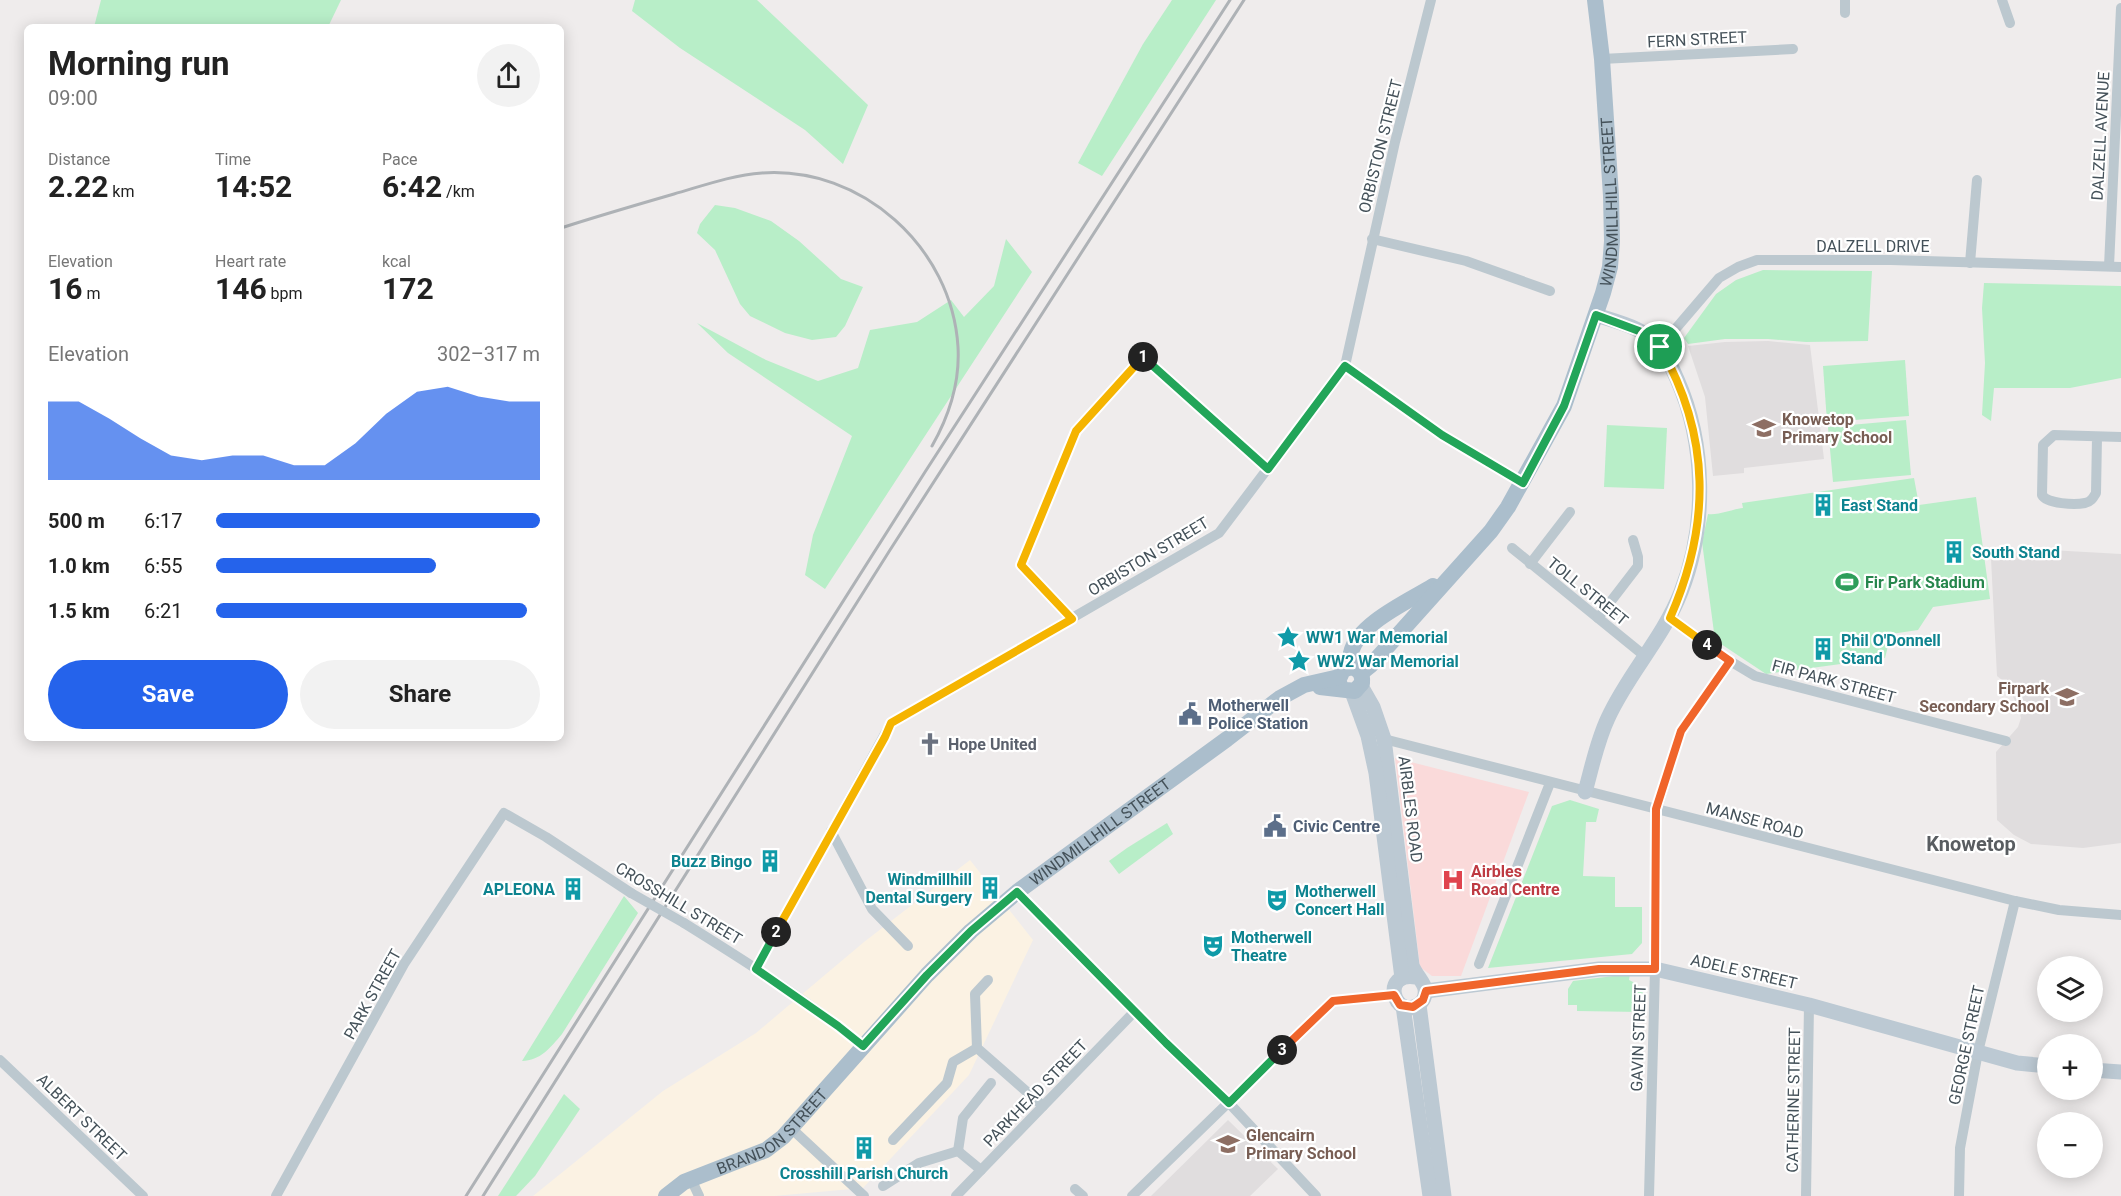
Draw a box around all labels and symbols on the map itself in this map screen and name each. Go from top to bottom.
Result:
street label: FERN STREET [1647,27,1748,52]
street label: DALZELL AVENUE [2088,71,2113,201]
street label: ORBISTON STREET [1355,77,1406,215]
street label: WINDMILLHILL STREET [1596,116,1622,289]
street label: DALZELL DRIVE [1816,237,1930,256]
pin [1634,321,1685,372]
pin: 1 [1128,342,1158,372]
place label: Knowetop Primary School [1782,410,1892,447]
school or university icon: Knowetop Primary School [1751,415,1777,441]
building icon: East Stand [1810,492,1836,518]
place label: East Stand [1841,496,1918,515]
street label: ORBISTON STREET [1085,513,1212,600]
building icon: South Stand [1941,539,1967,565]
place label: South Stand [1972,543,2060,562]
street label: TOLL STREET [1543,553,1632,630]
sports icon: Fir Park Stadium [1834,569,1860,595]
place label: Fir Park Stadium [1865,573,1985,592]
place icon: WW1 War Memorial [1275,624,1301,650]
place label: WW1 War Memorial [1306,628,1448,647]
pin: 4 [1692,630,1722,660]
place label: Phil O'Donnell Stand [1841,631,1941,668]
building icon: Phil O'Donnell Stand [1810,636,1836,662]
place icon: WW2 War Memorial [1286,648,1312,674]
place label: WW2 War Memorial [1317,652,1459,671]
street label: FIR PARK STREET [1770,656,1898,707]
place label: Firpark Secondary School [1919,679,2049,716]
school or university icon: Firpark Secondary School [2054,684,2080,710]
place label: Motherwell Police Station [1208,696,1308,733]
public building icon: Motherwell Police Station [1177,701,1203,727]
church icon: Hope United [917,731,943,757]
place label: Hope United [948,735,1037,754]
street label: AIRBLES ROAD [1395,755,1426,864]
street label: WINDMILLHILL STREET [1026,774,1175,890]
street label: MANSE ROAD [1704,798,1806,843]
public building icon: Civic Centre [1262,813,1288,839]
place label: Civic Centre [1293,817,1381,836]
district label: Knowetop [1926,832,2016,856]
building icon: Buzz Bingo [757,848,783,874]
place label: Buzz Bingo [671,852,752,871]
street label: CROSSHILL STREET [612,858,746,949]
place label: Airbles Road Centre [1471,862,1560,899]
hospital icon: Airbles Road Centre [1440,867,1466,893]
place label: Windmillhill Dental Surgery [865,870,973,907]
building icon: Windmillhill Dental Surgery [977,875,1003,901]
building icon: APLEONA [560,876,586,902]
place label: APLEONA [483,880,555,899]
place label: Motherwell Concert Hall [1295,882,1384,919]
theatre icon: Motherwell Concert Hall [1264,887,1290,913]
pin: 2 [761,917,791,947]
place label: Motherwell Theatre [1231,928,1312,965]
theatre icon: Motherwell Theatre [1200,933,1226,959]
street label: PARK STREET [340,945,405,1043]
street label: ADELE STREET [1689,950,1799,993]
street label: GEORGE STREET [1945,983,1989,1107]
street label: GAVIN STREET [1627,984,1650,1092]
street label: CATHERINE STREET [1783,1027,1804,1173]
pin: 3 [1267,1035,1297,1065]
street label: PARKHEAD STREET [979,1036,1092,1151]
street label: ALBERT STREET [33,1070,131,1165]
street label: BRANDON STREET [714,1085,832,1178]
place label: Glencairn Primary School [1246,1126,1356,1163]
school or university icon: Glencairn Primary School [1215,1131,1241,1157]
building icon: Crosshill Parish Church [851,1135,877,1161]
place label: Crosshill Parish Church [780,1164,948,1183]

